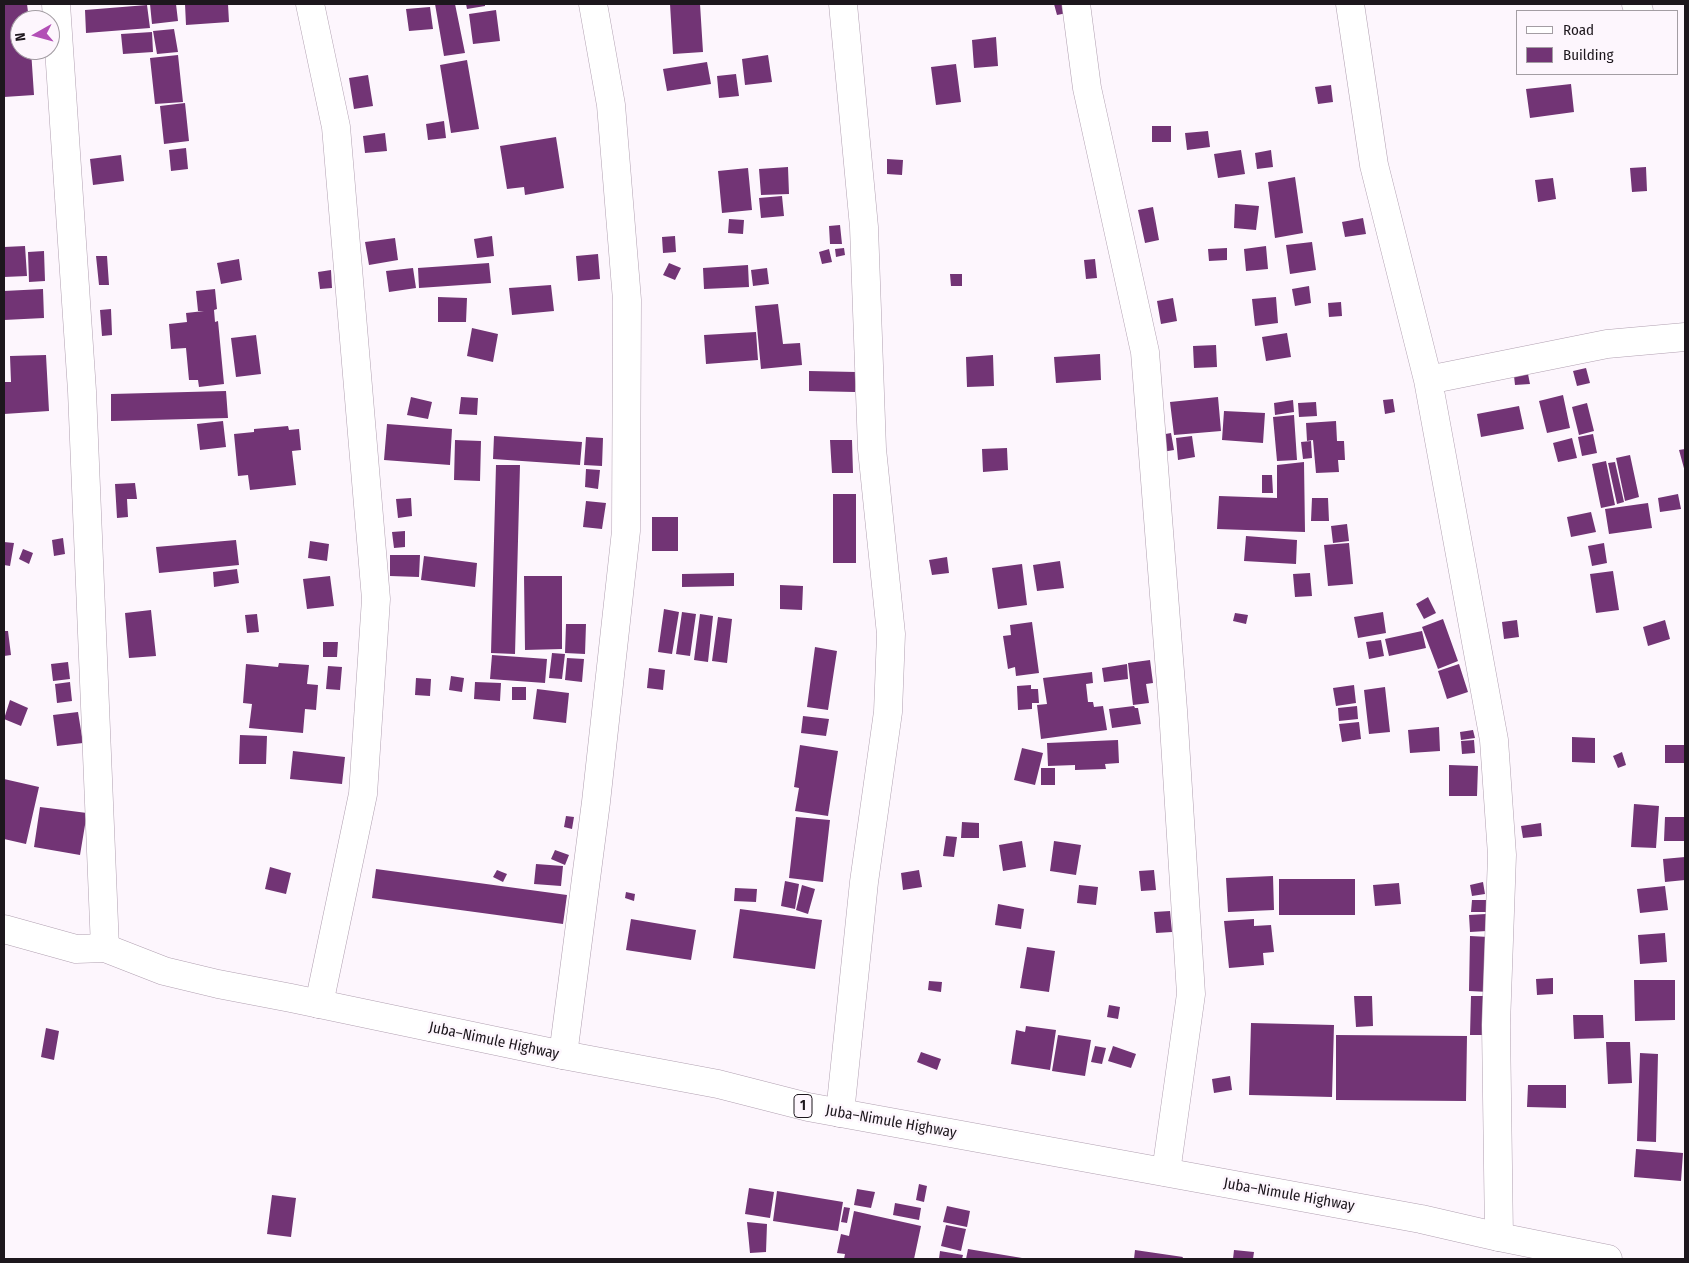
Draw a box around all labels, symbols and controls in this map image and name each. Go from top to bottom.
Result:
north arrow [10,10,60,60]
legend [1516,10,1679,75]
text: Road [1563,21,1594,39]
text: N [12,32,30,42]
text: Building [1563,46,1614,64]
street label: Juba–Nimule Highway [427,1018,561,1064]
road number: 1 [794,1094,812,1118]
street label: Juba–Nimule Highway [824,1102,958,1142]
street label: Juba–Nimule Highway [1222,1175,1356,1215]

